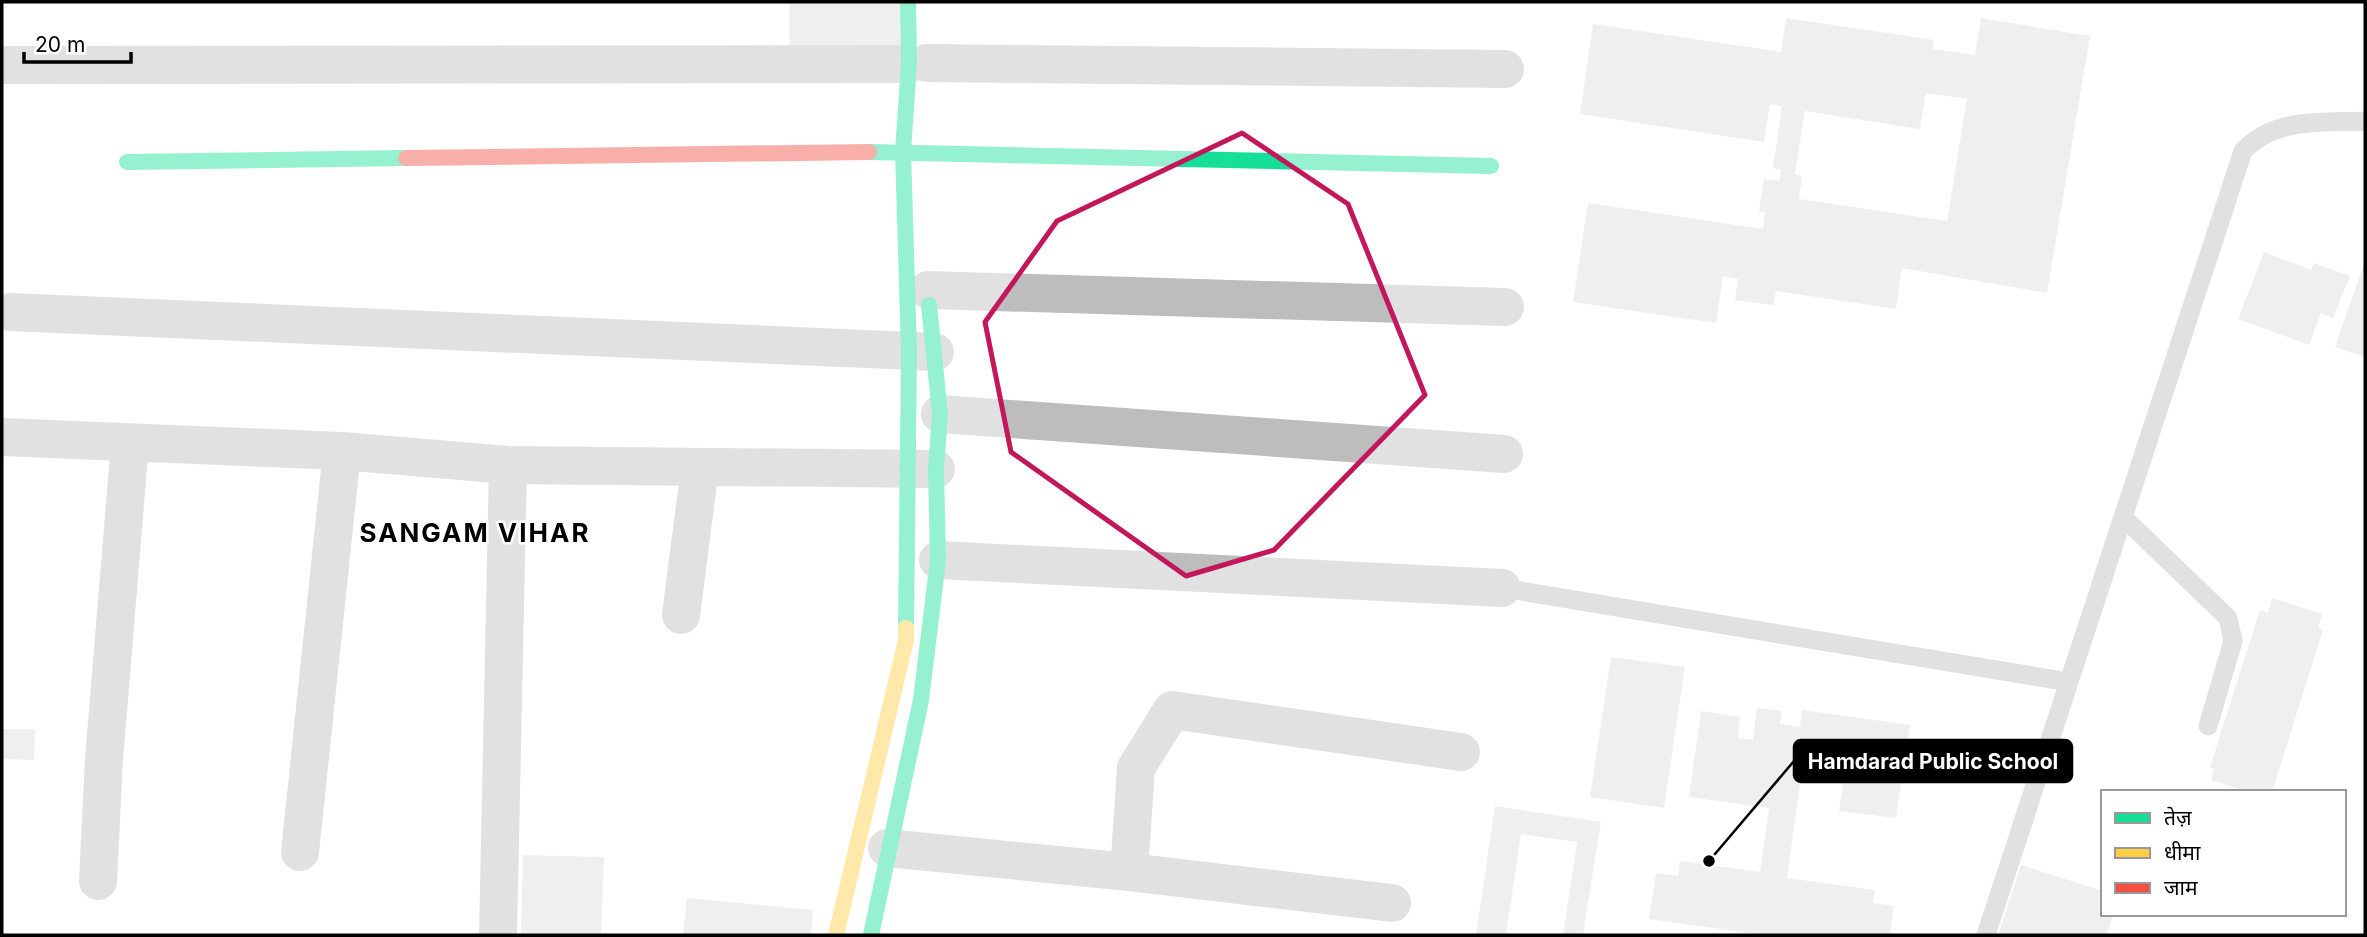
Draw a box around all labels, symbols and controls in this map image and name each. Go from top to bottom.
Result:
scale bar [24,21,131,65]
text: 20 m [35,32,85,57]
district label: SANGAM VIHAR [360,517,590,548]
callout: Hamdarad Public School [1794,740,2072,782]
text: Hamdarad Public School [1808,749,2058,774]
legend [2101,790,2346,916]
text: तेज़ [2164,805,2192,830]
text: धीमा [2164,840,2201,865]
text: जाम [2164,875,2198,900]

